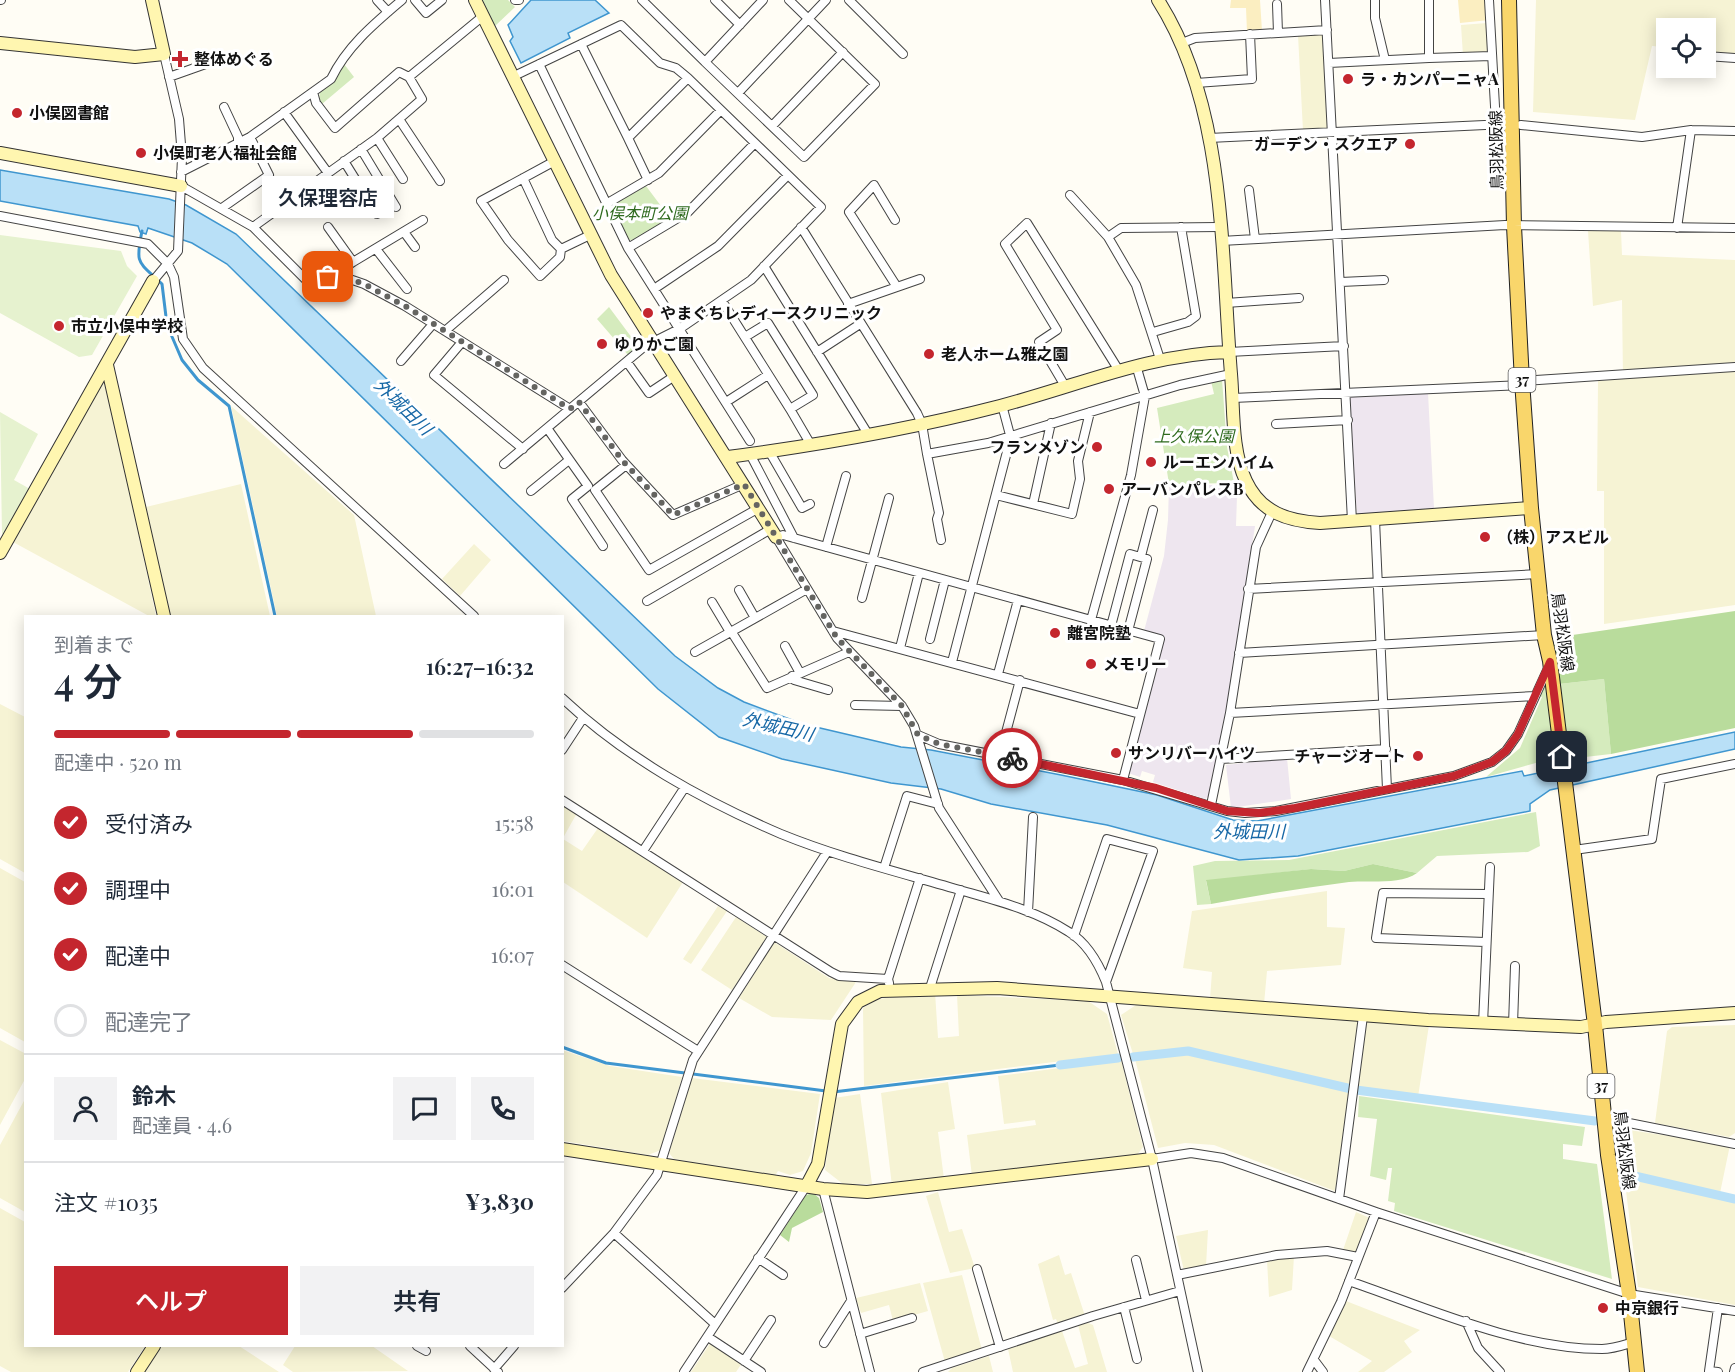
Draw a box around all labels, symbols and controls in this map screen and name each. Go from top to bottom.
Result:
map controls [1656,18,1716,78]
button: locate [1656,18,1716,78]
place label: 整体めぐる [194,48,274,69]
marker: 整体めぐる [171,50,189,68]
place label: ラ・カンパーニャA [1360,68,1499,89]
marker: ラ・カンパーニャA [1341,72,1355,86]
place label: 小俣図書館 [29,102,109,123]
marker: 小俣図書館 [10,106,24,120]
street label: 鳥羽松阪線 [1484,110,1507,190]
place label: ガーデン・スクエア [1254,133,1398,154]
marker: ガーデン・スクエア [1403,137,1417,151]
place label: 小俣町老人福祉会館 [153,142,297,163]
marker: 小俣町老人福祉会館 [134,146,148,160]
callout: 久保理容店 [262,175,394,217]
text: 久保理容店 [278,183,378,210]
park label: 小俣本町公園 [592,202,690,223]
pin [302,251,353,302]
icon: bag [311,260,344,293]
place label: やまぐちレディースクリニック [660,302,882,323]
marker: やまぐちレディースクリニック [641,306,655,320]
place label: 市立小俣中学校 [71,315,183,336]
marker: 市立小俣中学校 [52,319,66,333]
place label: ゆりかご園 [614,333,694,354]
marker: ゆりかご園 [595,337,609,351]
place label: 老人ホーム雅之園 [941,343,1069,364]
marker: 老人ホーム雅之園 [922,347,936,361]
road number: 37 [1508,368,1536,392]
water label: 外城田川 [369,373,439,441]
park label: 上久保公園 [1154,425,1236,446]
place label: フランメゾン [989,436,1085,457]
marker: フランメゾン [1090,440,1104,454]
place label: ルーエンハイム [1163,451,1274,472]
marker: ルーエンハイム [1144,455,1158,469]
place label: アーバンパレスB [1121,478,1244,499]
marker: アーバンパレスB [1102,482,1116,496]
place label: （株）アスビル [1497,526,1609,547]
marker: （株）アスビル [1478,530,1492,544]
street label: 鳥羽松阪線 [1548,591,1579,673]
place label: 離宮院塾 [1067,622,1131,643]
marker: 離宮院塾 [1048,626,1062,640]
text: 到着まで [54,630,134,657]
text: 16:27–16:32 [426,651,534,681]
place label: メモリー [1103,653,1167,674]
text: 4 分 [54,654,122,706]
marker: メモリー [1084,657,1098,671]
water label: 外城田川 [740,706,818,746]
courier [982,728,1042,788]
pin [1536,731,1587,782]
icon: home [1545,740,1578,773]
icon: bike [996,742,1029,775]
place label: サンリバーハイツ [1128,742,1255,763]
place label: チャージオート [1294,745,1406,766]
marker: サンリバーハイツ [1109,746,1123,760]
text: 配達中 · 520 m [54,748,182,775]
marker: チャージオート [1411,749,1425,763]
icon: check [54,806,87,839]
text: 受付済み [105,808,193,838]
text: 15:58 [495,809,534,836]
water label: 外城田川 [1213,819,1287,843]
icon: check [54,872,87,905]
text: 調理中 [105,874,171,904]
text: 16:01 [492,875,534,902]
icon: check [54,938,87,971]
text: 配達中 [105,940,171,970]
text: 16:07 [491,941,534,968]
text: 配達完了 [105,1006,193,1036]
road number: 37 [1588,1074,1614,1098]
button: person [54,1077,117,1140]
button: chat [393,1077,456,1140]
button: phone [471,1077,534,1140]
text: 鈴木 [132,1080,176,1110]
street label: 鳥羽松阪線 [1610,1109,1641,1191]
text: 配達員 · 4.6 [132,1111,232,1138]
text: ¥3,830 [465,1186,534,1216]
text: 注文 #1035 [54,1187,158,1217]
button: ヘルプ [54,1266,288,1335]
button: 共有 [300,1266,534,1335]
place label: 中京銀行 [1615,1297,1679,1318]
marker: 中京銀行 [1596,1301,1610,1315]

